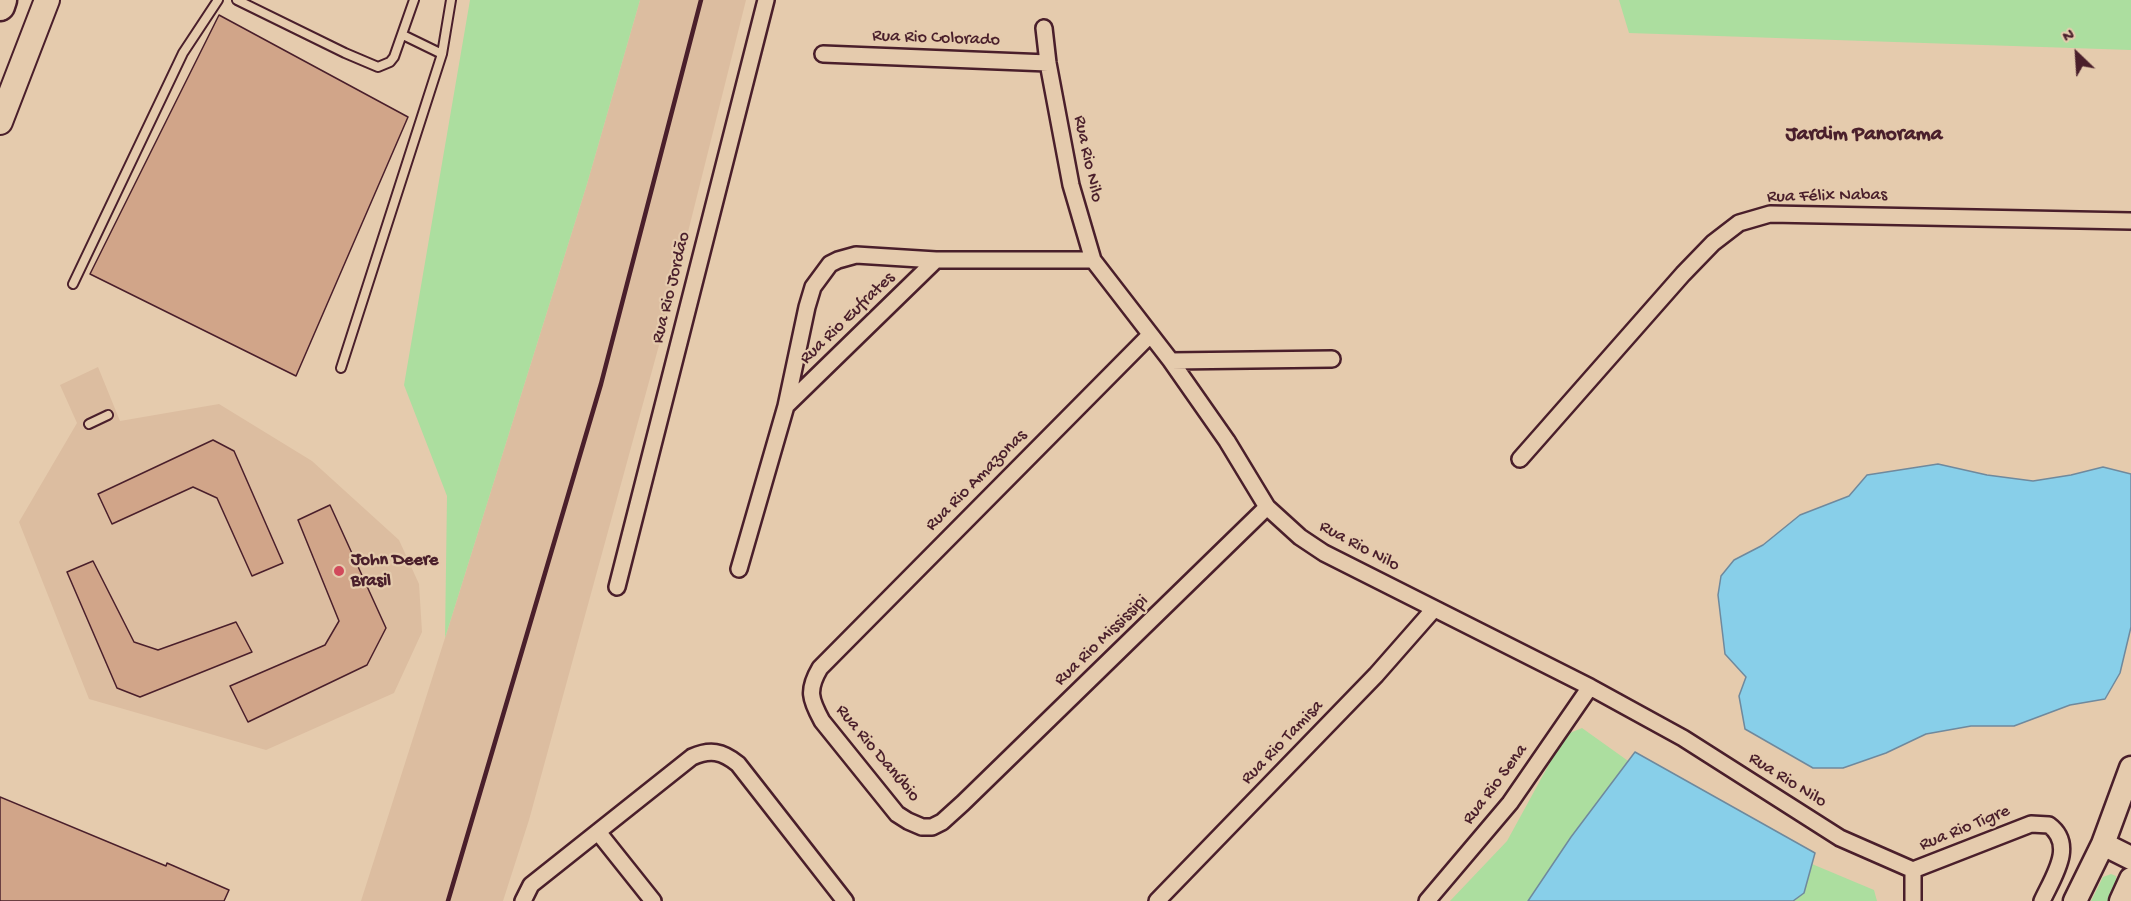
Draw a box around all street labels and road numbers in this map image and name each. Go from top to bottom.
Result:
street label: Rua Rio Colorado [872,26,1000,52]
street label: Rua Rio Nilo [1067,114,1107,204]
street label: Rua Félix Nabas [1767,185,1887,209]
street label: Rua Rio Jordão [648,230,696,346]
street label: Rua Rio Eufrates [796,268,900,370]
street label: Rua Rio Amazonas [922,426,1032,536]
street label: Rua Rio Nilo [1315,517,1403,577]
street label: Rua Rio Mississipi [1050,591,1154,691]
street label: Rua Rio Tamisa [1237,696,1329,790]
street label: Rua Rio Danúbio [830,701,924,807]
street label: Rua Rio Sena [1459,740,1533,830]
street label: Rua Rio Nilo [1744,749,1830,813]
street label: Rua Rio Tigre [1917,801,2013,857]

